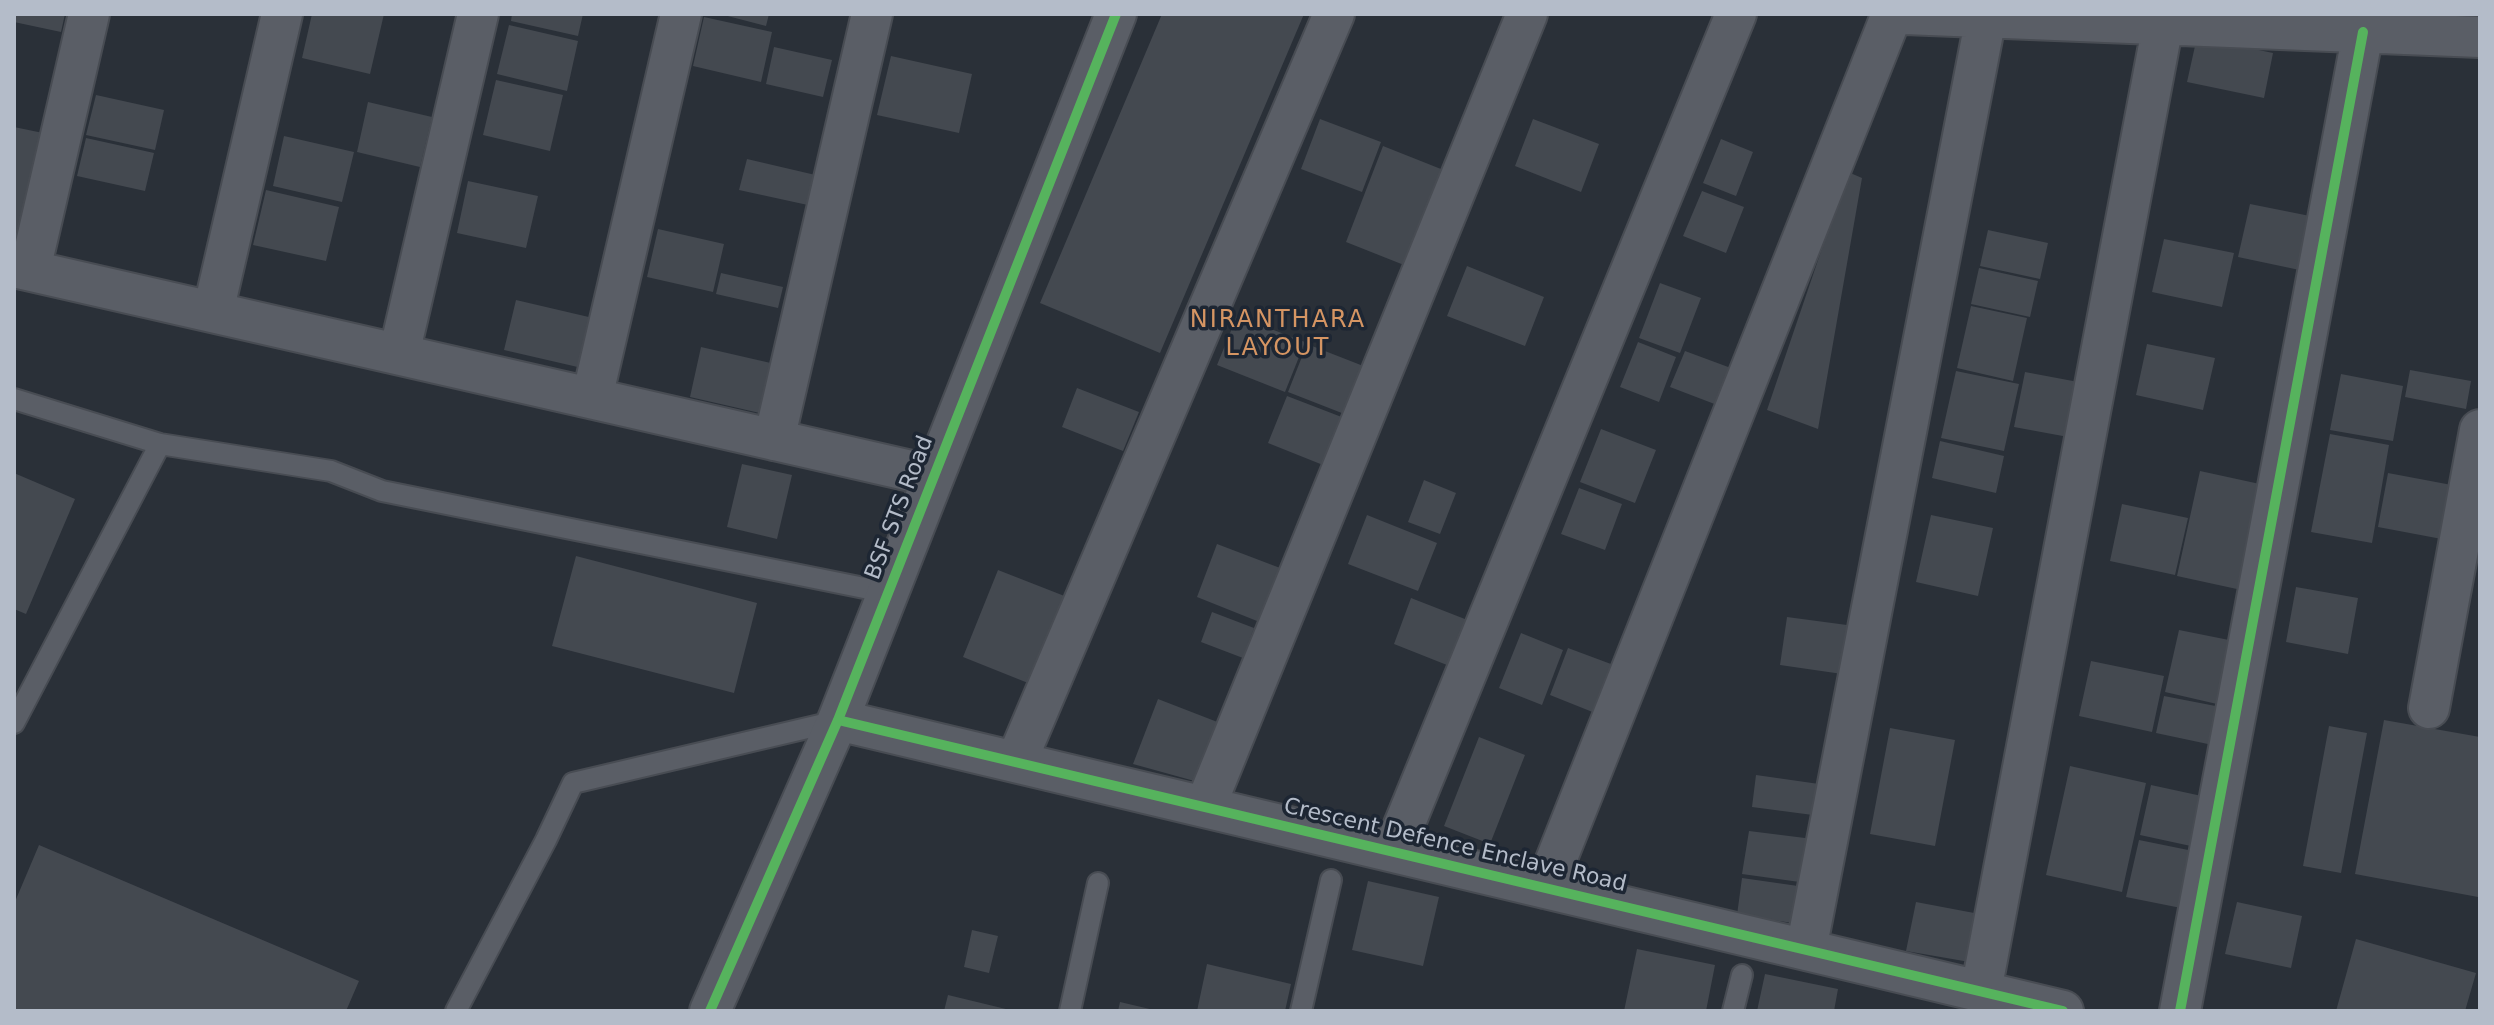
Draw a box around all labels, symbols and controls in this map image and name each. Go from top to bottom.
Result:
district label: NIRANTHARA LAYOUT [1190,307,1366,363]
street label: BSF STS Road [860,432,940,584]
street label: Crescent Defence Enclave Road [1281,794,1629,898]

